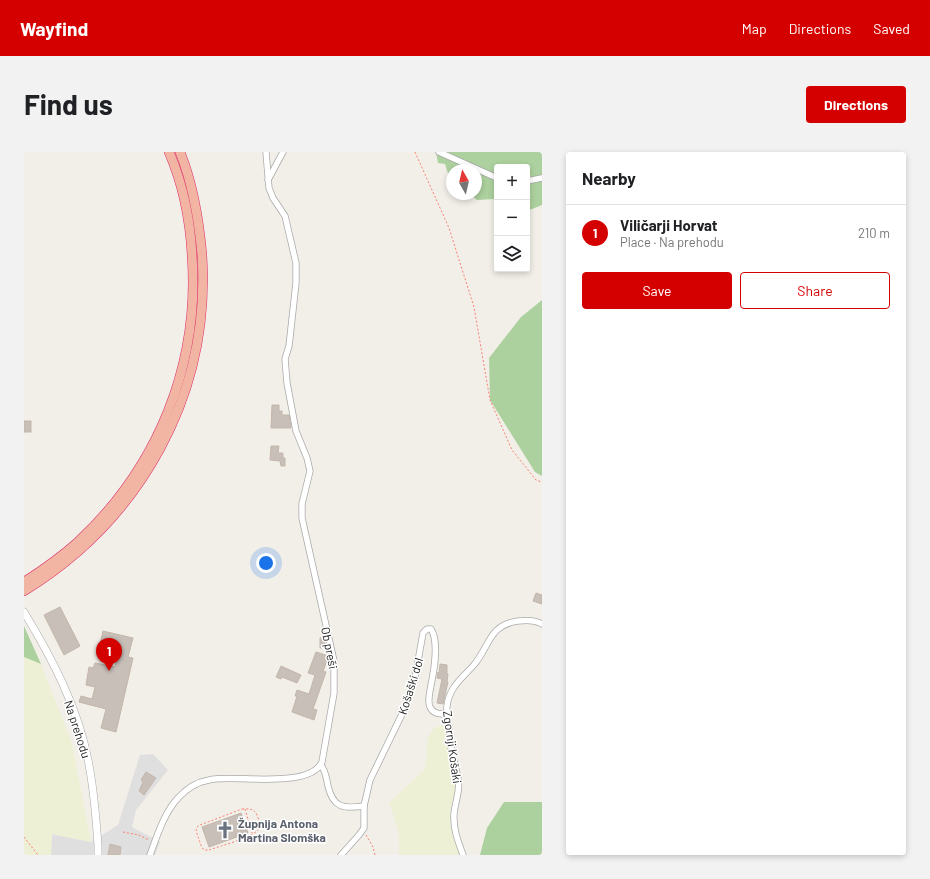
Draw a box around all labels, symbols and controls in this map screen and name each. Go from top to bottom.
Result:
text: Wayfind [20,17,88,40]
text: Map [742,20,767,37]
text: Directions [789,20,851,37]
text: Saved [873,20,910,37]
button: Directions [806,86,906,123]
text: Find us [24,87,113,121]
north arrow [446,164,482,200]
map controls [494,164,530,272]
button: + [494,164,530,200]
text: Nearby [582,168,636,188]
button: − [494,200,530,236]
text: Viličarji Horvat [620,216,718,234]
text: 1 [593,225,597,241]
text: 210 m [858,225,890,241]
text: Place · Na prehodu [620,234,724,250]
button: layers [494,236,530,272]
button: Save [582,272,732,309]
button: Share [740,272,890,309]
your location [256,553,276,573]
street label: Ob preši [319,626,341,670]
pin: 1 [96,638,122,671]
street label: Košaški dol [395,656,425,716]
street label: Na prehodu [62,698,94,760]
street label: Zgornji Košaki [441,710,465,784]
place label: Župnija Antona Martina Slomška [238,816,326,844]
church icon: Župnija Antona Martina Slomška [215,820,235,840]

